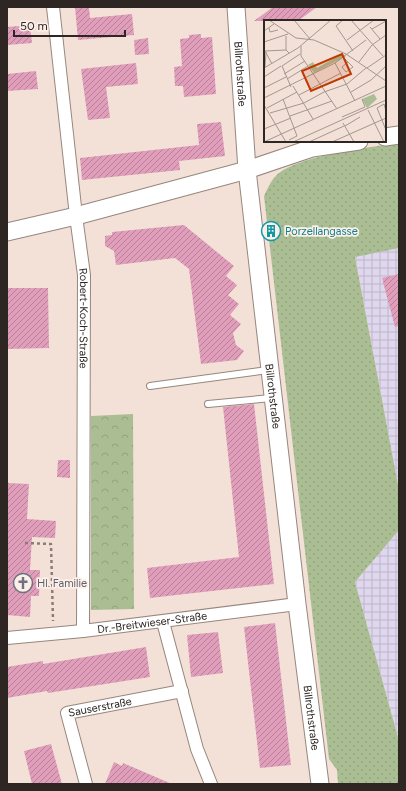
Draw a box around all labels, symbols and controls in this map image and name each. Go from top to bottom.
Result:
scale bar [14,12,125,38]
text: 50 m [20,19,48,33]
inset map [264,20,386,142]
street label: Billrothstraße [231,41,249,107]
building icon: Porzellangasse [260,220,282,242]
place label: Porzellangasse [285,225,358,238]
street label: Robert-Koch-Straße [76,267,90,368]
street label: Billrothstraße [262,363,283,429]
church icon: Hl. Familie [12,572,34,594]
place label: Hl. Familie [37,577,87,590]
street label: Dr.-Breitwieser-Straße [97,609,208,636]
street label: Billrothstraße [300,685,322,751]
street label: Sauserstraße [67,695,133,720]

